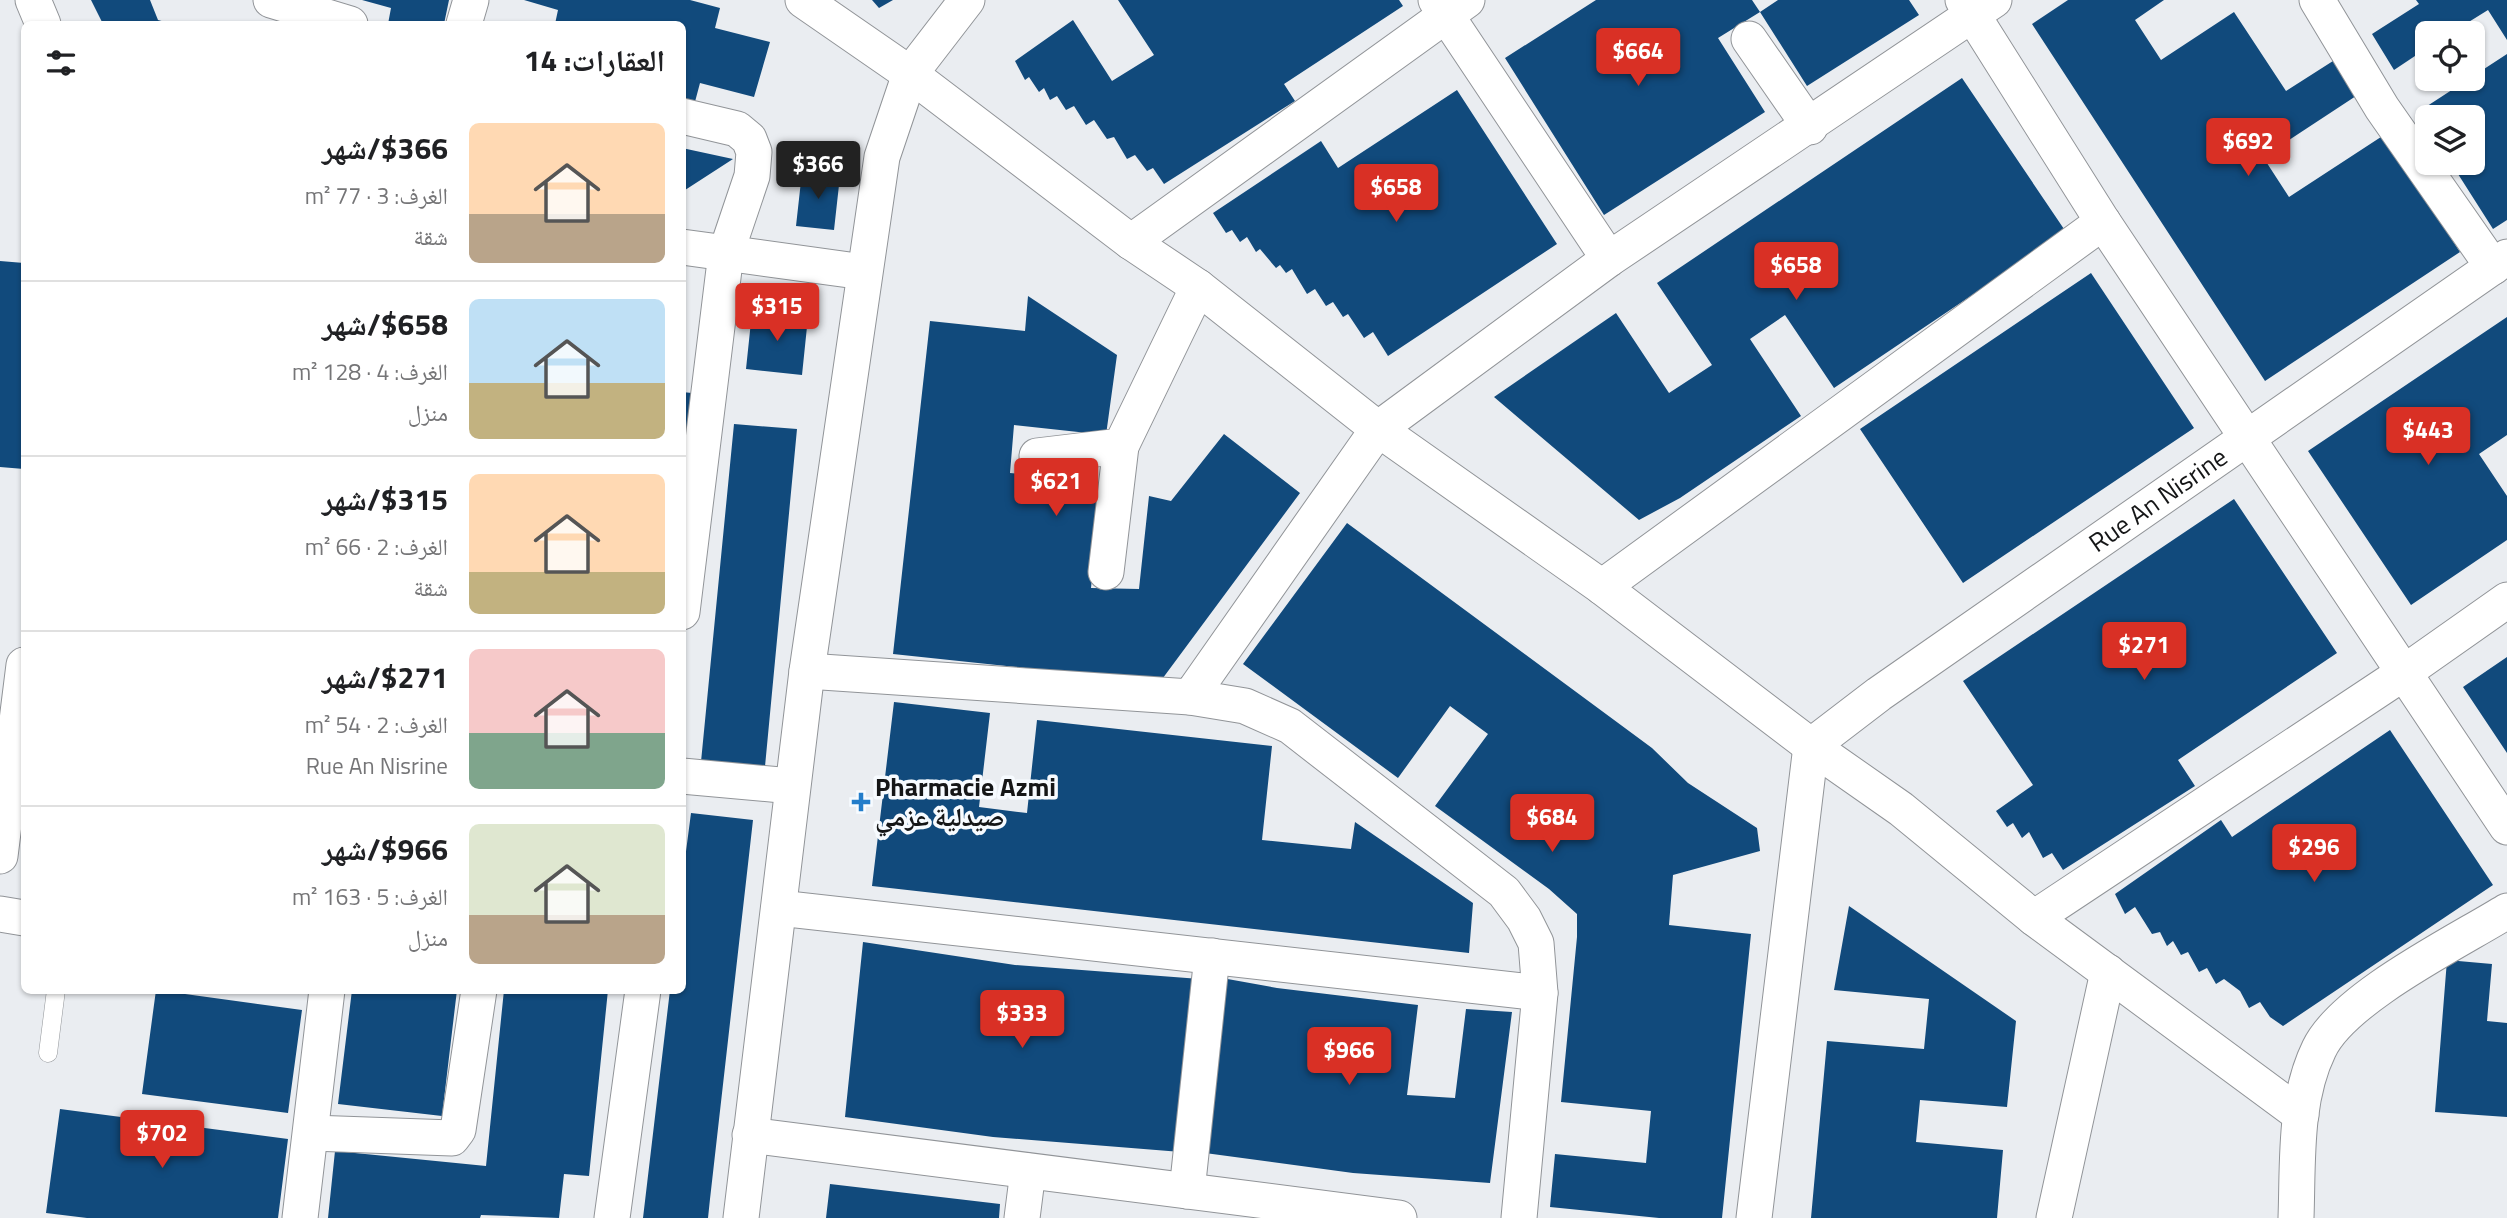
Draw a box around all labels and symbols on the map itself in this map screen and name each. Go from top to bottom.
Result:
pin: $664 [1597,28,1679,88]
pin: $692 [2207,118,2289,178]
pin: $366 [777,142,859,201]
pin: $658 [1355,164,1437,224]
pin: $658 [1755,243,1837,302]
pin: $315 [736,284,818,343]
pin: $443 [2387,407,2469,467]
street label: Rue An Nisrine [2081,437,2235,561]
pin: $621 [1015,458,1097,518]
pin: $271 [2103,622,2185,682]
place label: Pharmacie Azmi صيدلية عزمي [875,767,1056,837]
marker: Pharmacie Azmi صيدلية عزمي [853,794,869,810]
pin: $684 [1511,794,1593,854]
pin: $296 [2273,824,2355,884]
pin: $333 [981,990,1063,1050]
pin: $966 [1308,1028,1390,1087]
pin: $702 [121,1110,203,1170]

